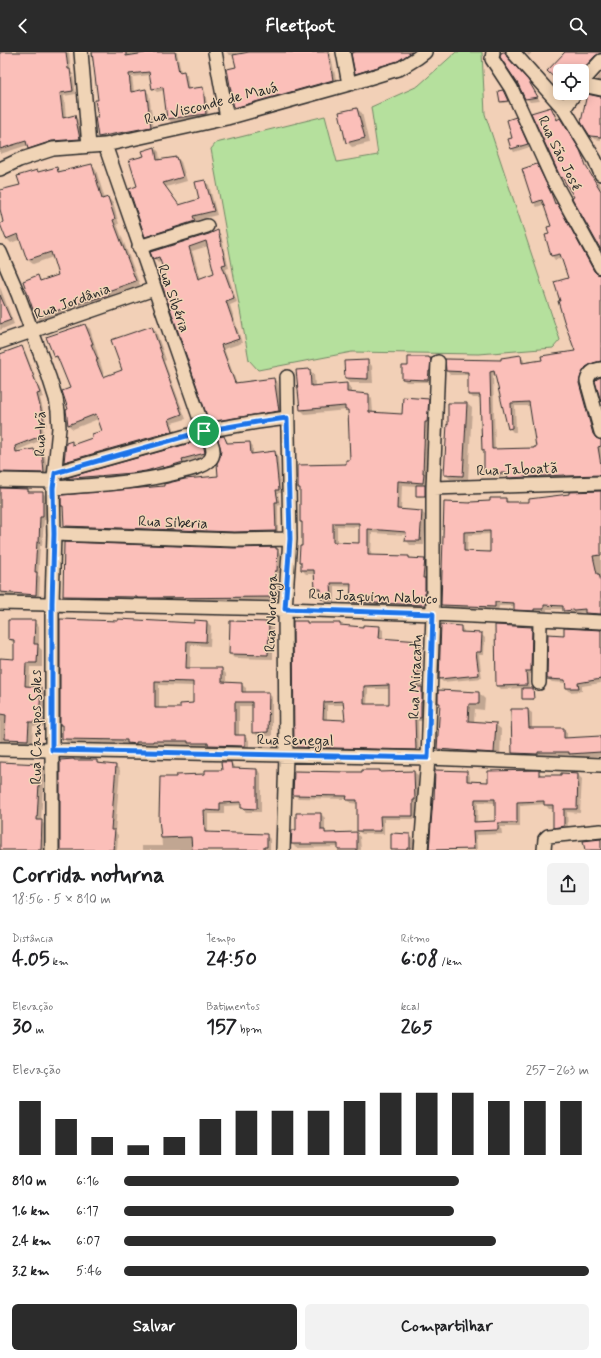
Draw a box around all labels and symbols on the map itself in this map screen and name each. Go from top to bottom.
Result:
street label: Rua Visconde de Mauá [142,78,280,130]
street label: Rua São José [532,113,586,194]
street label: Rua Sibéria [152,262,194,335]
street label: Rua Jordânia [31,279,113,325]
street label: Rua Irã [31,411,51,457]
pin [187,414,221,448]
street label: Rua Jaboatã [476,459,558,481]
street label: Rua Siberia [138,512,208,534]
street label: Rua Noruega [261,572,284,653]
street label: Rua Joaquim Nabuco [308,585,438,609]
street label: Rua Miracatu [405,634,427,720]
street label: Rua Campos Sales [27,669,47,784]
street label: Rua Senegal [256,730,334,753]

